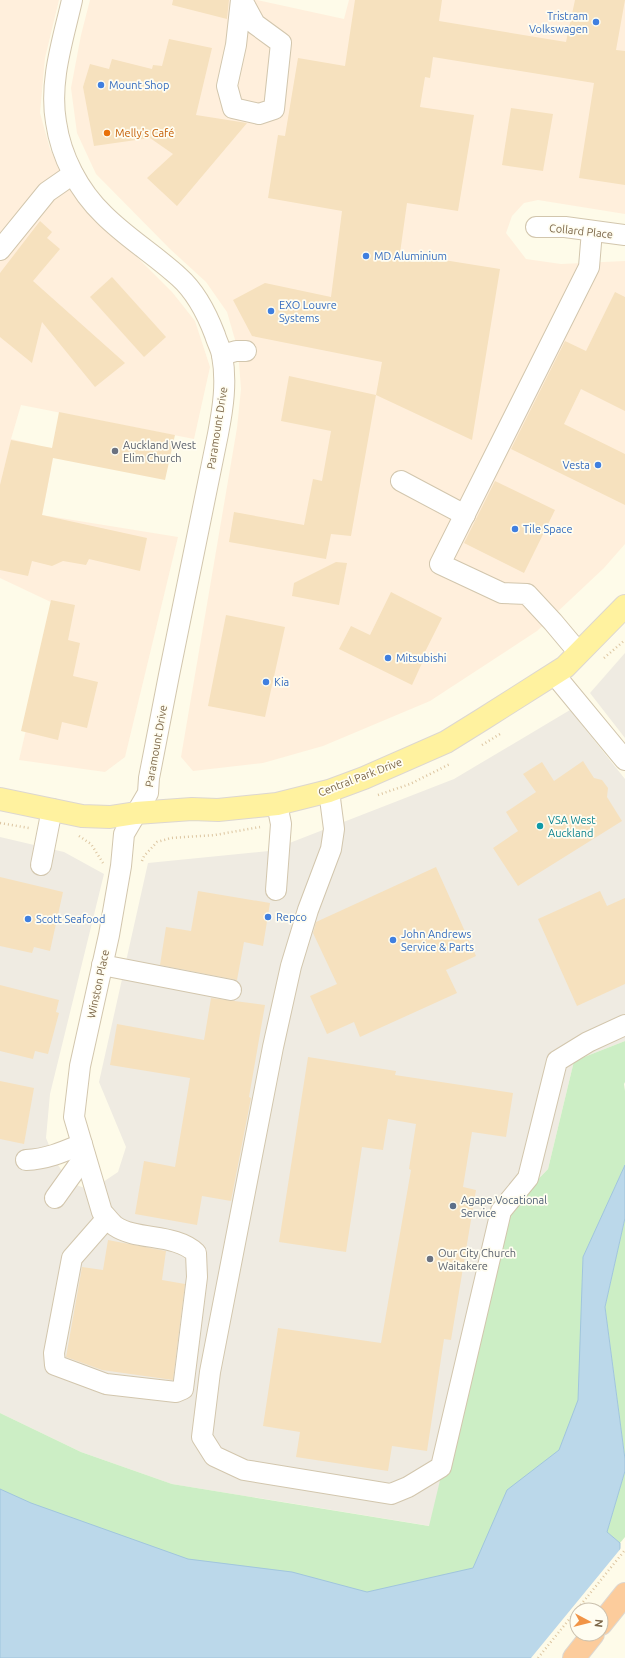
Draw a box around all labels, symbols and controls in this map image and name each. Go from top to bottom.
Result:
place label: Tristram Volkswagen [529,10,588,35]
marker: Tristram Volkswagen [591,17,601,27]
place label: Mount Shop [109,79,169,91]
marker: Mount Shop [96,80,106,90]
place label: Melly's Café [115,127,174,139]
marker: Melly's Café [102,128,112,138]
street label: Collard Place [549,222,613,240]
place label: MD Aluminium [374,250,447,262]
marker: MD Aluminium [361,251,371,261]
place label: EXO Louvre Systems [279,299,337,324]
marker: EXO Louvre Systems [266,306,276,316]
street label: Paramount Drive [205,386,229,470]
place label: Auckland West Elim Church [123,439,197,464]
marker: Auckland West Elim Church [110,446,120,456]
place label: Vesta [563,459,590,471]
marker: Vesta [593,460,603,470]
place label: Tile Space [523,523,573,535]
marker: Tile Space [510,524,520,534]
place label: Mitsubishi [396,652,446,664]
marker: Mitsubishi [383,653,393,663]
place label: Kia [274,676,289,688]
marker: Kia [261,677,271,687]
street label: Paramount Drive [143,704,169,788]
street label: Central Park Drive [316,755,404,799]
place label: VSA West Auckland [548,814,596,839]
marker: VSA West Auckland [535,821,545,831]
place label: Repco [276,911,307,923]
marker: Repco [263,912,273,922]
place label: Scott Seafood [36,913,105,925]
marker: Scott Seafood [23,914,33,924]
place label: John Andrews Service & Parts [401,928,474,953]
marker: John Andrews Service & Parts [388,935,398,945]
street label: Winston Place [85,949,111,1019]
place label: Agape Vocational Service [461,1194,547,1219]
marker: Agape Vocational Service [448,1201,458,1211]
place label: Our City Church Waitakere [438,1247,516,1272]
marker: Our City Church Waitakere [425,1254,435,1264]
north arrow [569,1602,609,1642]
text: N [592,1618,605,1628]

